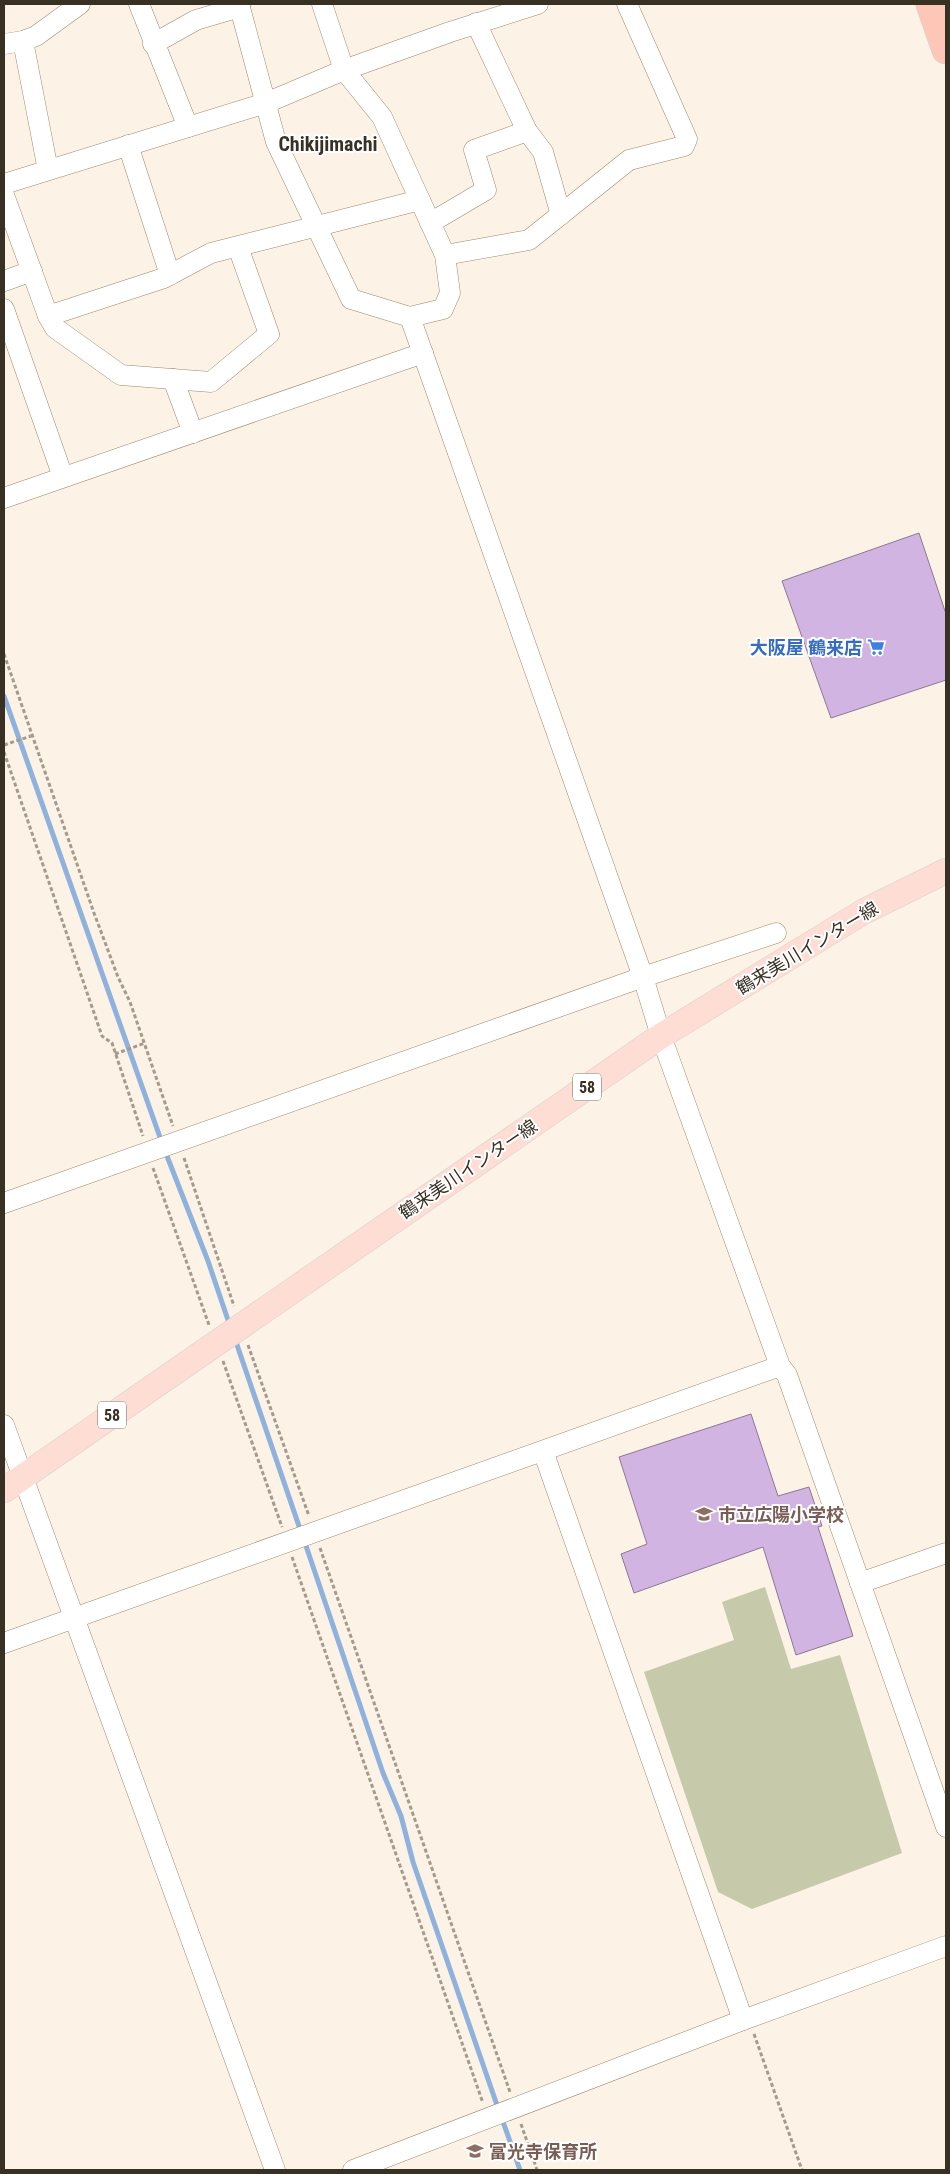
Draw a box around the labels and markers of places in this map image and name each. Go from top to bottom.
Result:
place label: 大阪屋 鶴来店 [750,637,862,658]
supermarket icon: 大阪屋 鶴来店 [866,637,886,657]
school or university icon: 市立広陽小学校 [694,1504,714,1524]
place label: 市立広陽小学校 [718,1504,844,1525]
school or university icon: 富光寺保育所 [465,2141,485,2161]
place label: 富光寺保育所 [489,2141,597,2162]

